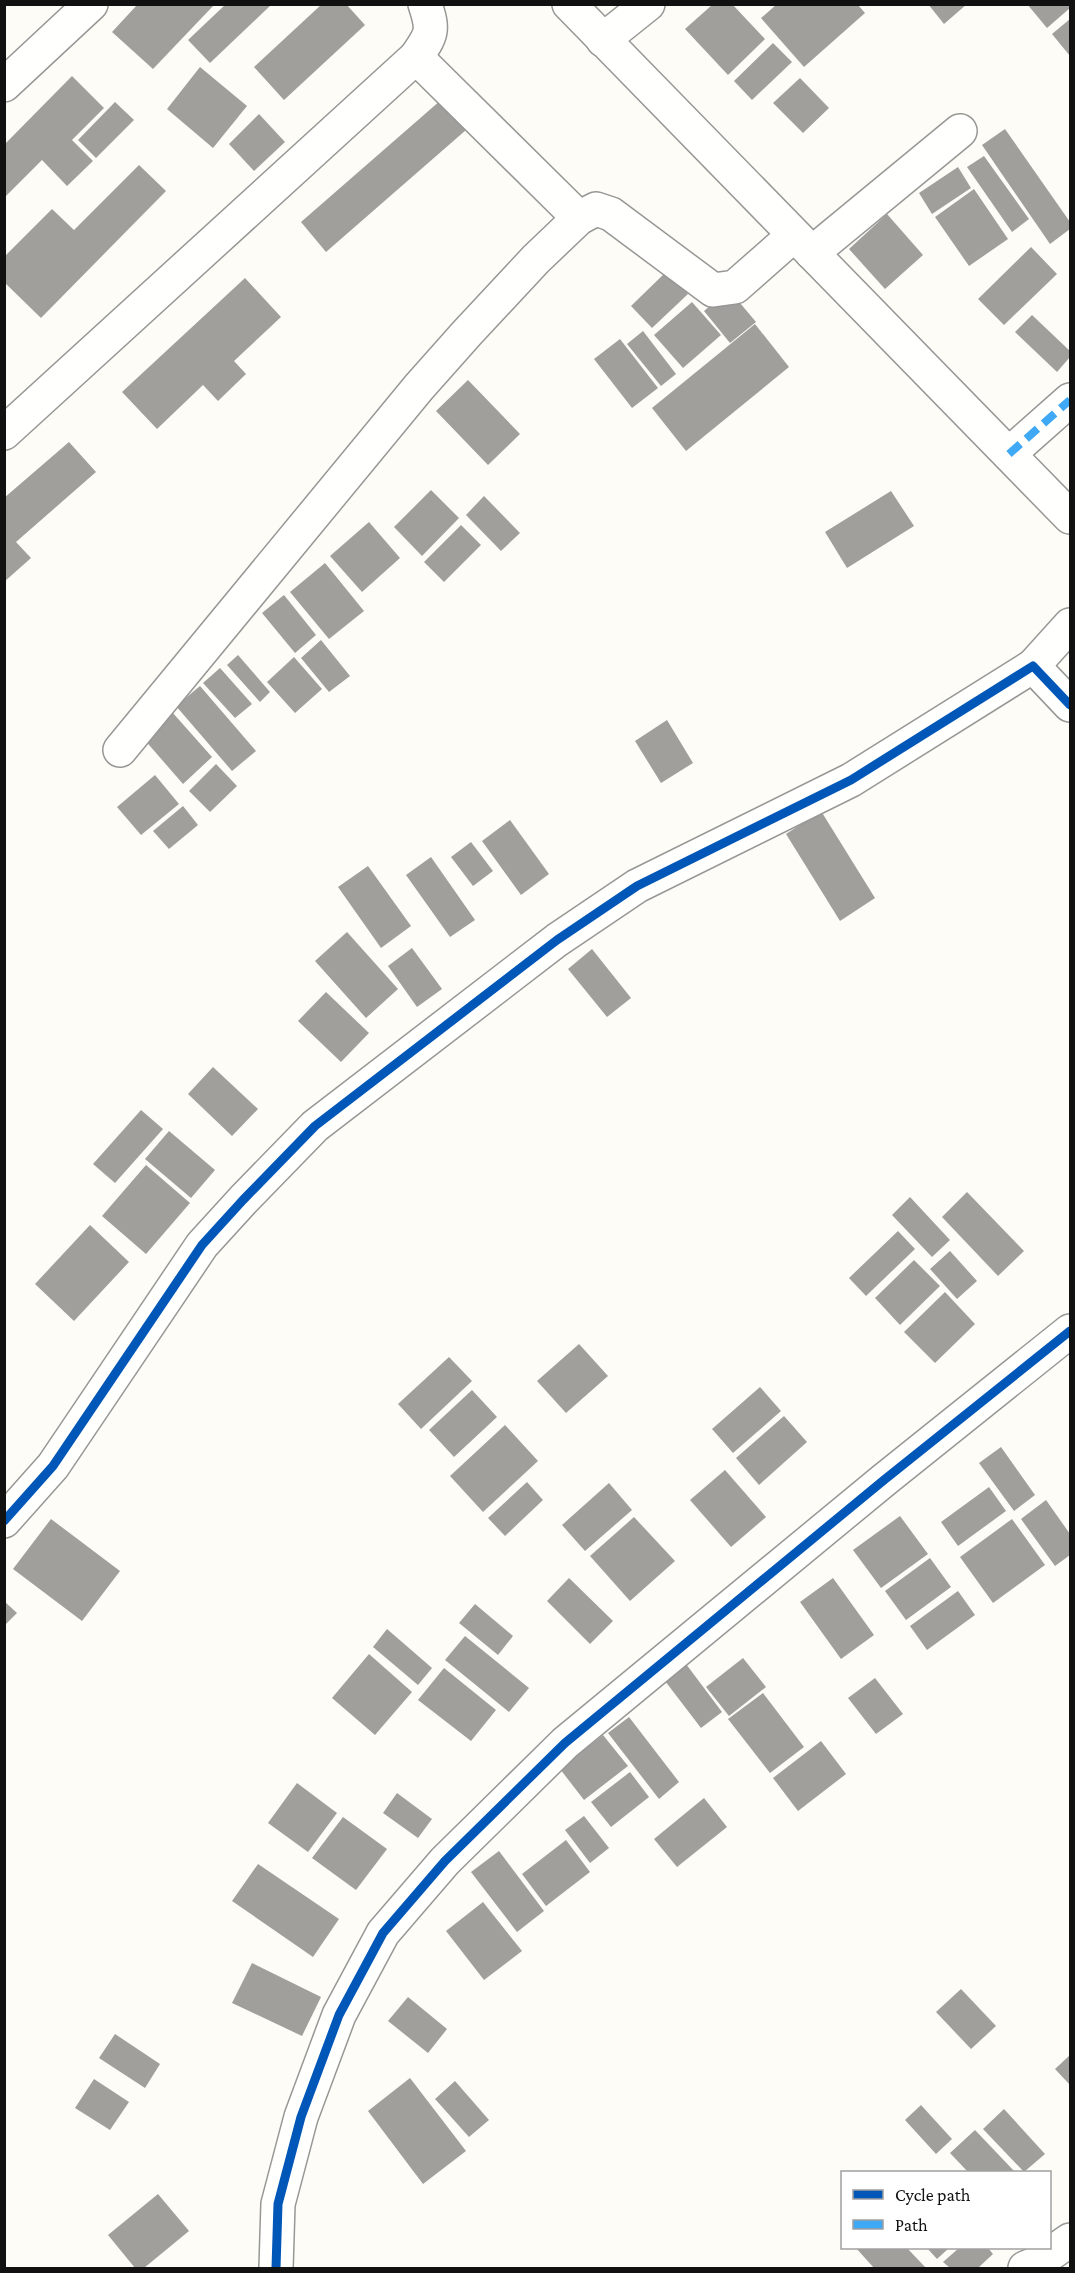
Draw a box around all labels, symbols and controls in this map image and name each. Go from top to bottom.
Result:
legend [841,2171,1051,2249]
text: Cycle path [895,2185,971,2205]
text: Path [895,2215,928,2235]

